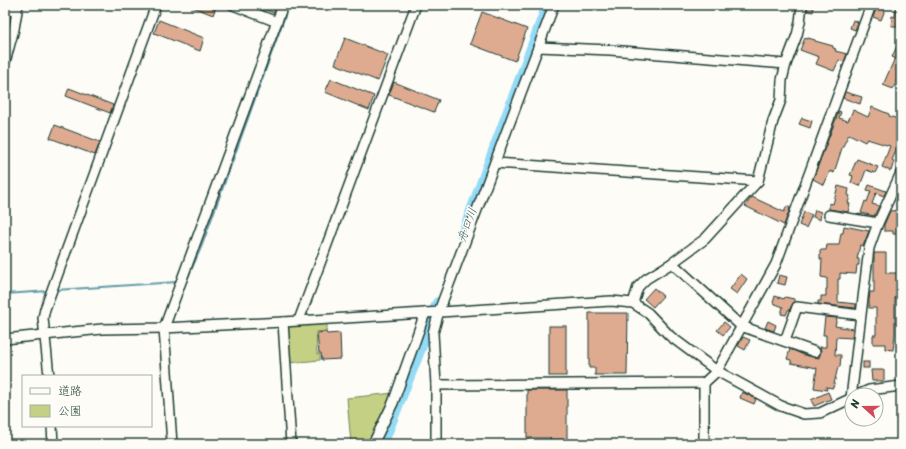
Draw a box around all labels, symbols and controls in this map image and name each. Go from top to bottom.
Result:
water label: 舟口川 [451,204,483,246]
legend [22,375,152,427]
text: 道路 [58,380,82,402]
north arrow [844,387,884,427]
text: N [845,396,866,411]
text: 公園 [58,400,82,422]

